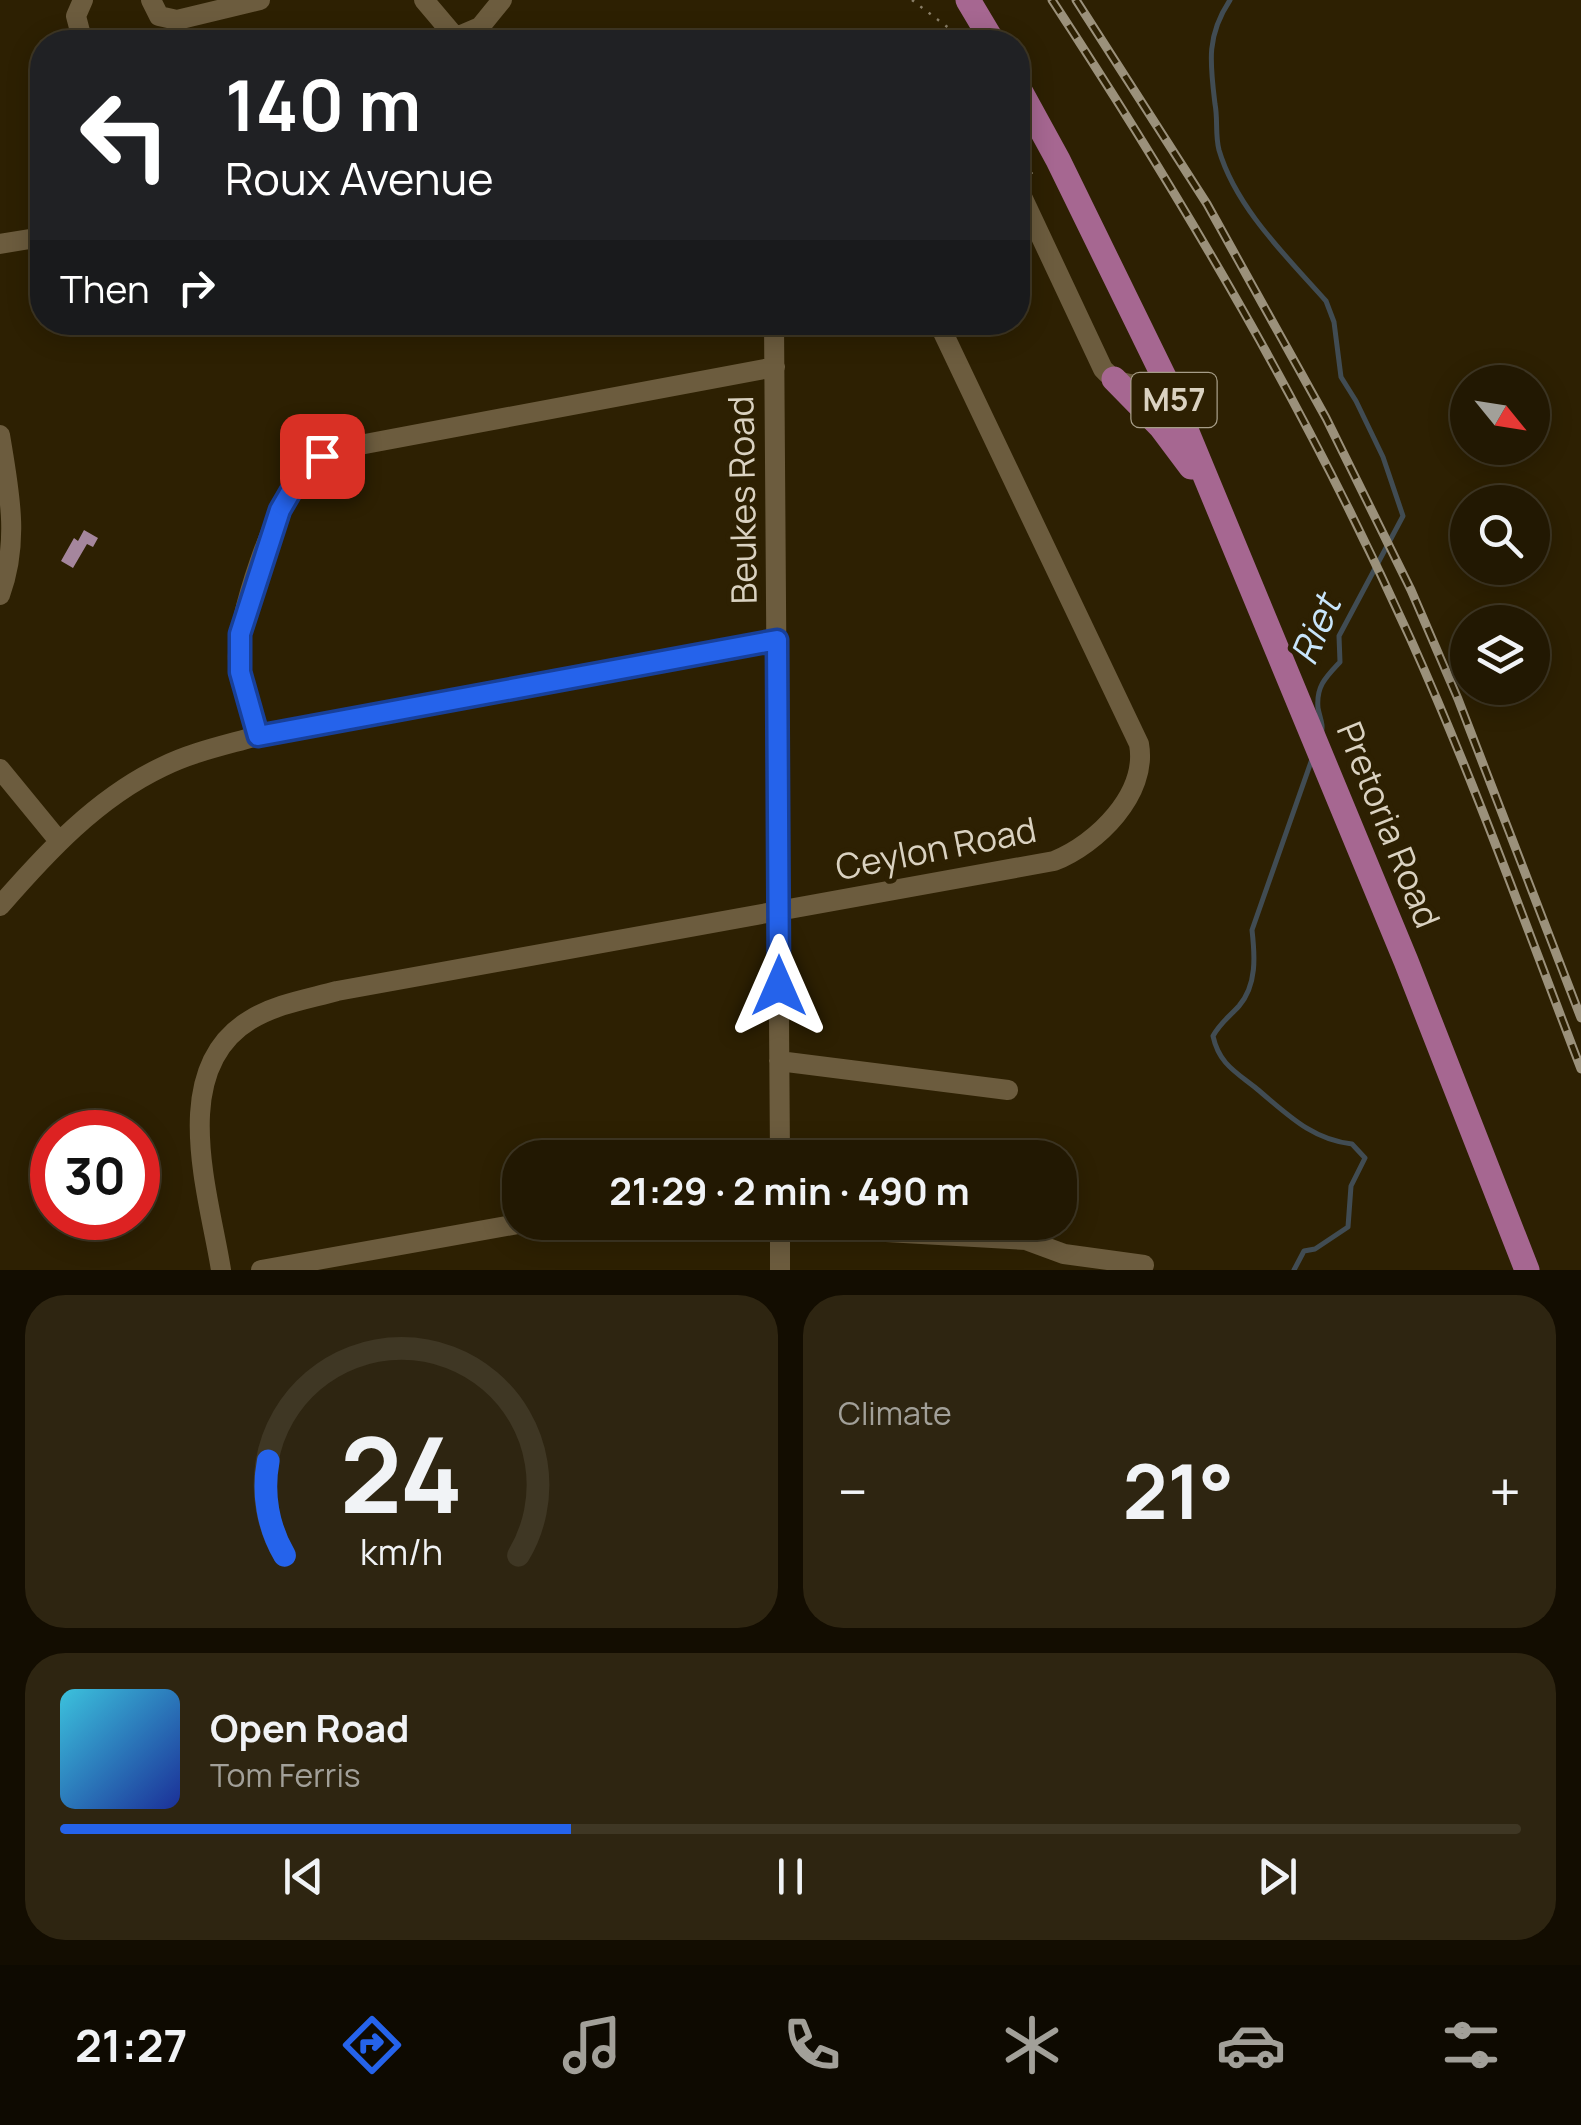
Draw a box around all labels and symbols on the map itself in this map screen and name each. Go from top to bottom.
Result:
north arrow [1450,365,1550,465]
road number: M57 [1132,373,1216,427]
street label: Beukes Road [716,395,768,605]
pin [280,414,365,499]
water label: Riet [1276,583,1353,672]
street label: Pretoria Road [1326,715,1452,935]
street label: Ceylon Road [831,805,1040,891]
position arrow [727,934,831,1038]
speed limit sign: 30 [30,1110,160,1240]

